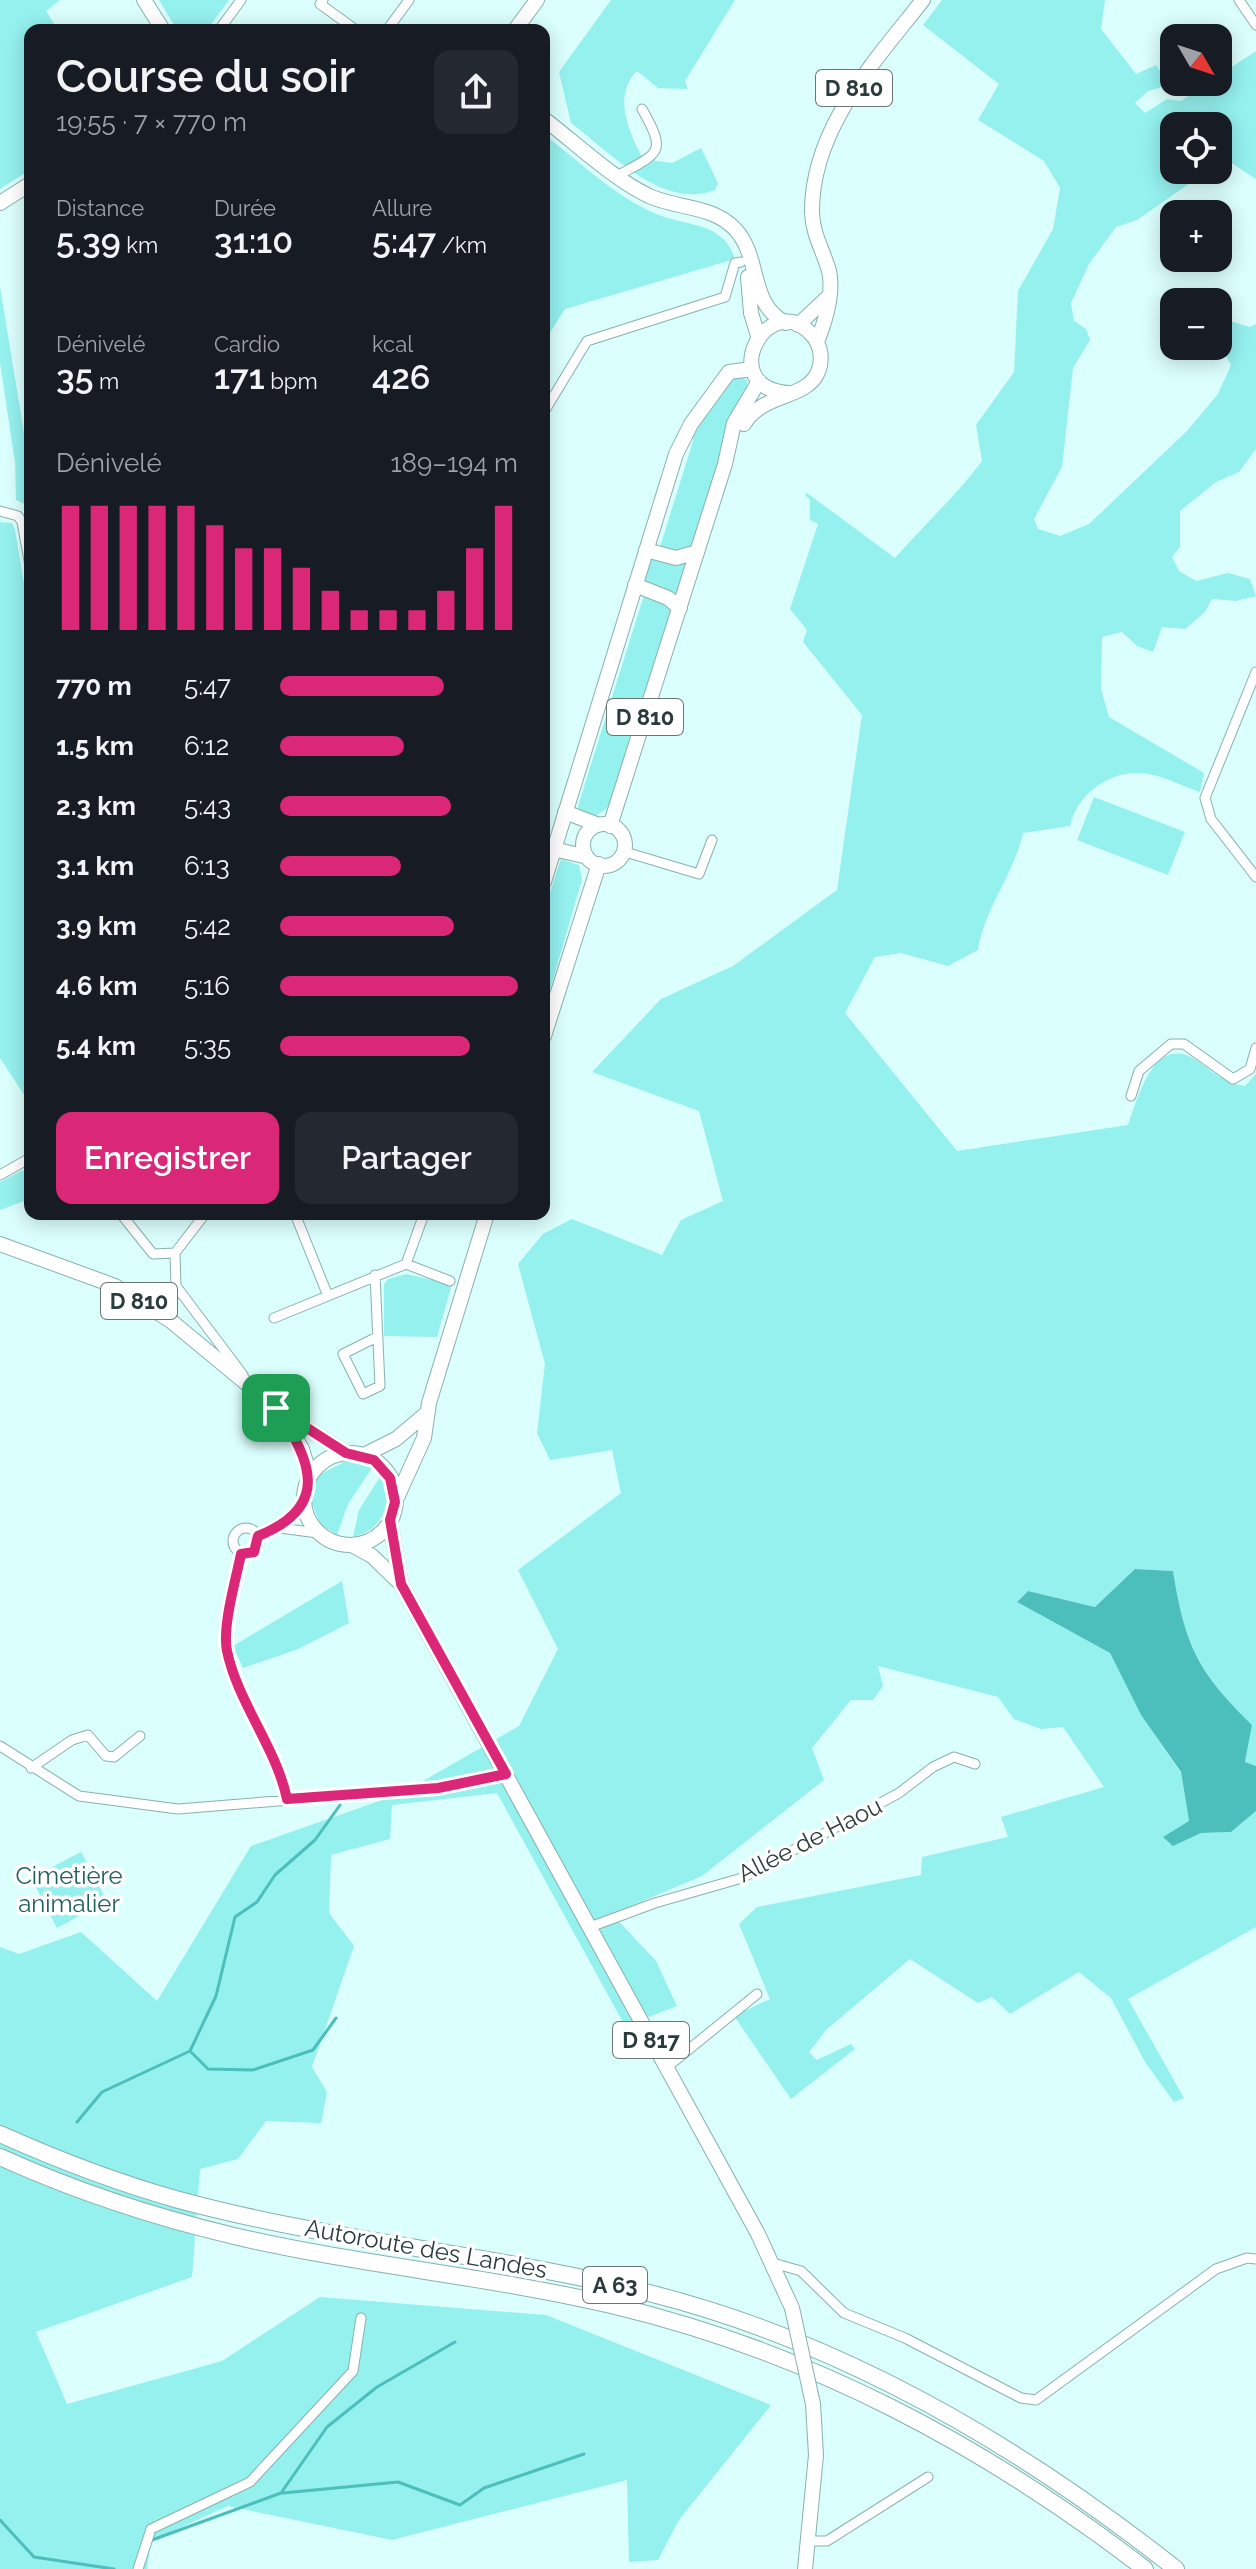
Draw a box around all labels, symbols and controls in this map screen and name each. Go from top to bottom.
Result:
north arrow [1160,24,1232,96]
map controls [1160,24,1232,360]
button: share [434,50,518,134]
text: Course du soir [56,51,355,102]
road number: D 810 [816,70,892,106]
text: 19:55 · 7 × 770 m [56,107,247,137]
button: locate [1160,112,1232,184]
text: Distance [56,195,144,221]
text: Durée [214,195,276,221]
text: Allure [372,195,432,221]
button: + [1160,200,1232,272]
text: 5.39 [56,221,121,261]
text: 31:10 [214,221,293,261]
text: 5:47 [372,221,436,261]
text: km [121,232,158,258]
text: /km [436,232,487,258]
button: − [1160,288,1232,360]
text: Dénivelé [56,331,145,357]
text: Cardio [214,331,280,357]
text: kcal [372,331,413,357]
text: 35 [56,357,93,397]
text: 171 [214,357,265,397]
text: 426 [372,357,430,397]
text: m [93,368,119,394]
text: bpm [265,368,318,394]
text: Dénivelé [56,448,162,478]
text: 189–194 m [390,448,518,478]
text: 770 m [56,671,132,701]
text: 5:47 [184,671,231,701]
road number: D 810 [607,699,683,735]
text: 1.5 km [56,731,134,761]
text: 6:12 [184,731,229,761]
text: 2.3 km [56,791,136,821]
text: 5:43 [184,791,231,821]
text: 3.1 km [56,851,134,881]
text: 6:13 [184,851,230,881]
text: 3.9 km [56,911,137,941]
text: 5:42 [184,911,231,941]
text: 4.6 km [56,971,137,1001]
text: 5:16 [184,971,230,1001]
text: 5.4 km [56,1031,136,1061]
text: 5:35 [184,1031,231,1061]
button: Enregistrer [56,1112,279,1204]
button: Partager [295,1112,518,1204]
road number: D 810 [101,1283,177,1319]
pin [242,1374,310,1442]
icon: arrive [254,1386,298,1430]
street label: Allée de Haou [733,1791,887,1888]
park label: Cimetière animalier [15,1861,123,1918]
road number: D 817 [613,2022,689,2058]
street label: Autoroute des Landes [303,2213,549,2284]
road number: A 63 [583,2267,647,2303]

